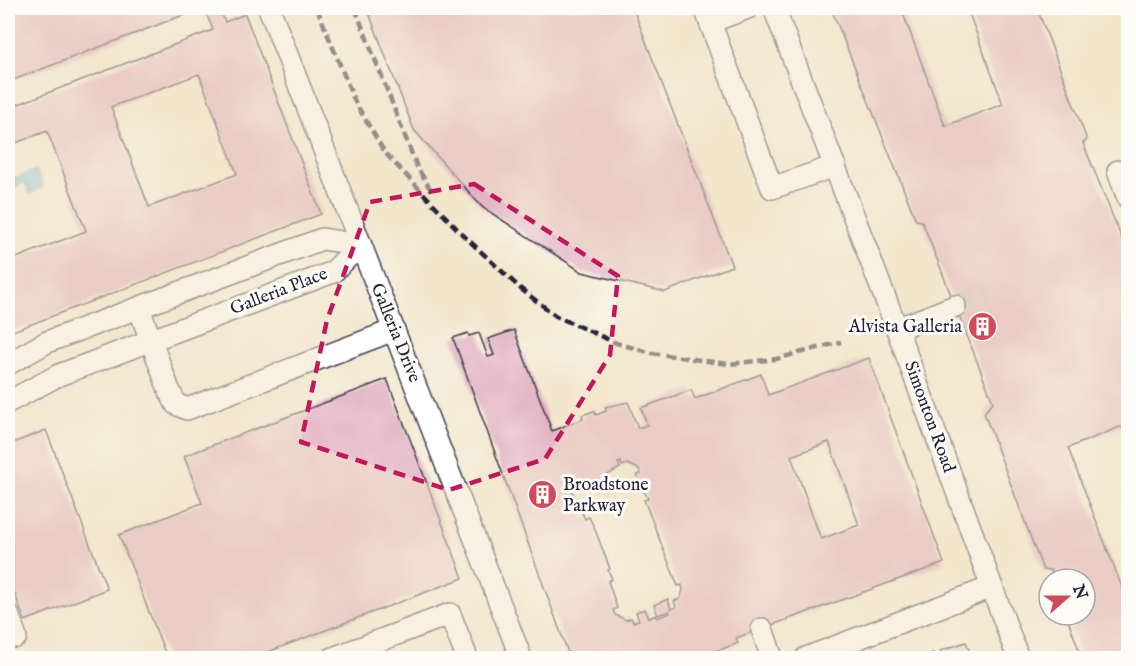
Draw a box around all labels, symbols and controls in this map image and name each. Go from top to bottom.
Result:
street label: Galleria Place [227,263,331,321]
street label: Galleria Drive [365,280,425,386]
building icon: Alvista Galleria [967,311,999,343]
place label: Alvista Galleria [848,316,962,339]
street label: Simonton Road [898,358,960,476]
place label: Broadstone Parkway [563,474,649,518]
building icon: Broadstone Parkway [526,479,558,511]
north arrow [1037,567,1097,627]
text: N [1067,581,1091,603]

